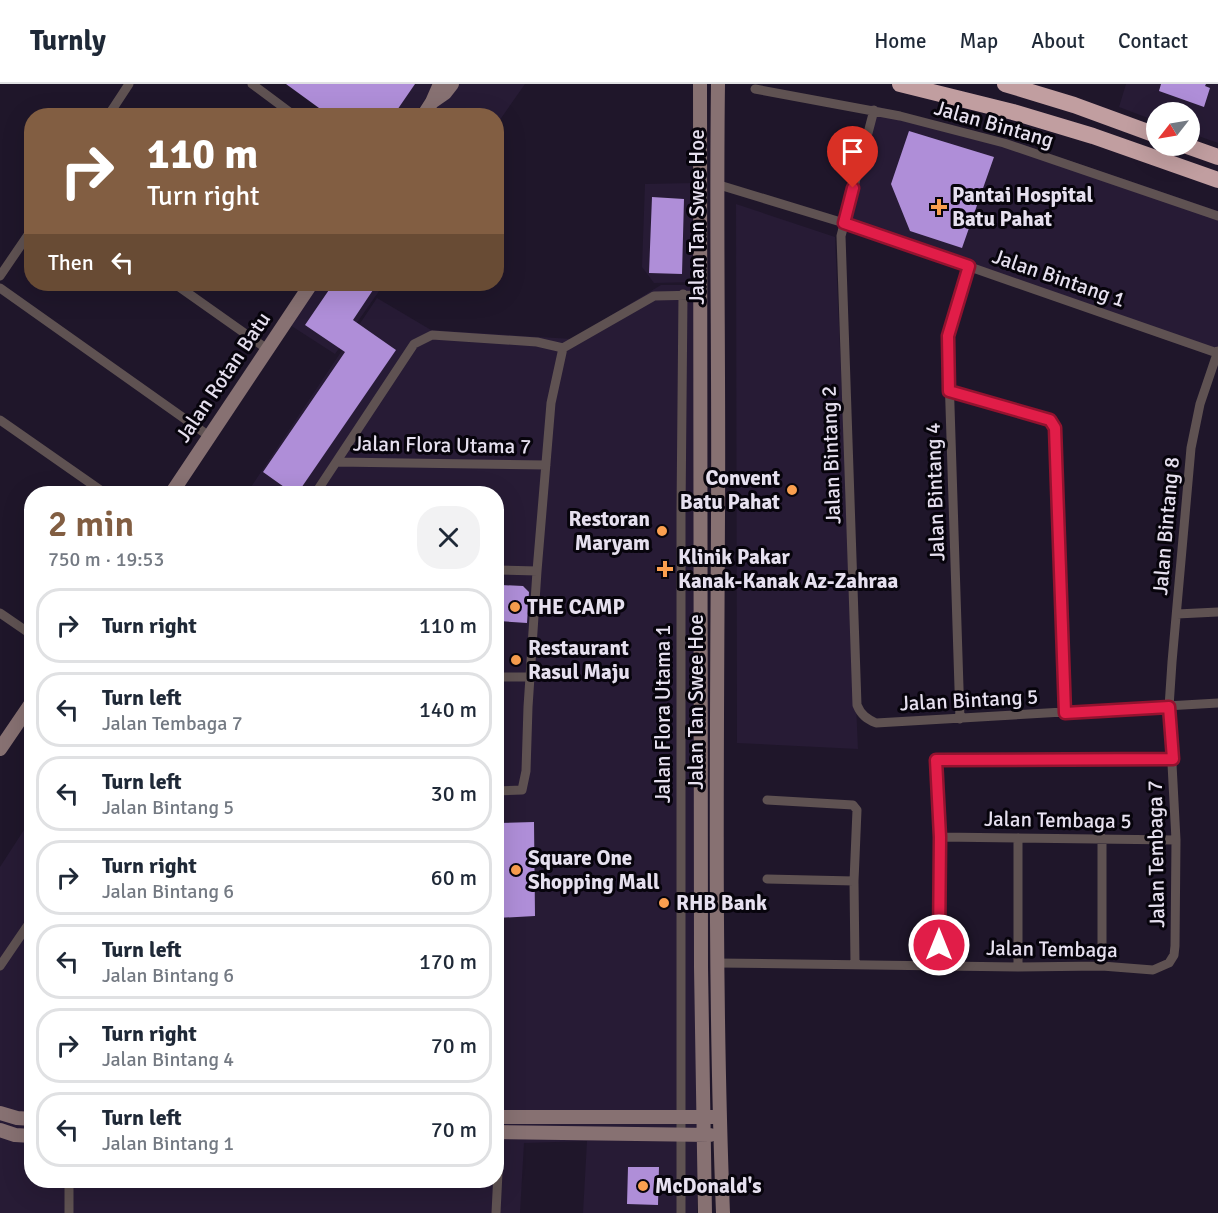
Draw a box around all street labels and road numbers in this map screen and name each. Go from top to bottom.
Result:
street label: Jalan Bintang [931,95,1057,153]
street label: Jalan Tan Swee Hoe [684,129,710,305]
street label: Jalan Bintang 1 [989,243,1129,313]
street label: Jalan Rotan Batu [170,307,276,447]
street label: Jalan Bintang 2 [816,385,846,525]
street label: Jalan Bintang 4 [920,422,950,562]
street label: Jalan Flora Utama 7 [353,430,531,460]
street label: Jalan Bintang 8 [1147,456,1185,596]
street label: Jalan Tan Swee Hoe [683,614,709,790]
street label: Jalan Flora Utama 1 [650,625,676,803]
street label: Jalan Bintang 5 [899,683,1039,717]
street label: Jalan Tembaga 7 [1142,780,1170,928]
street label: Jalan Tembaga 5 [984,806,1132,834]
street label: Jalan Tembaga [986,935,1118,963]

